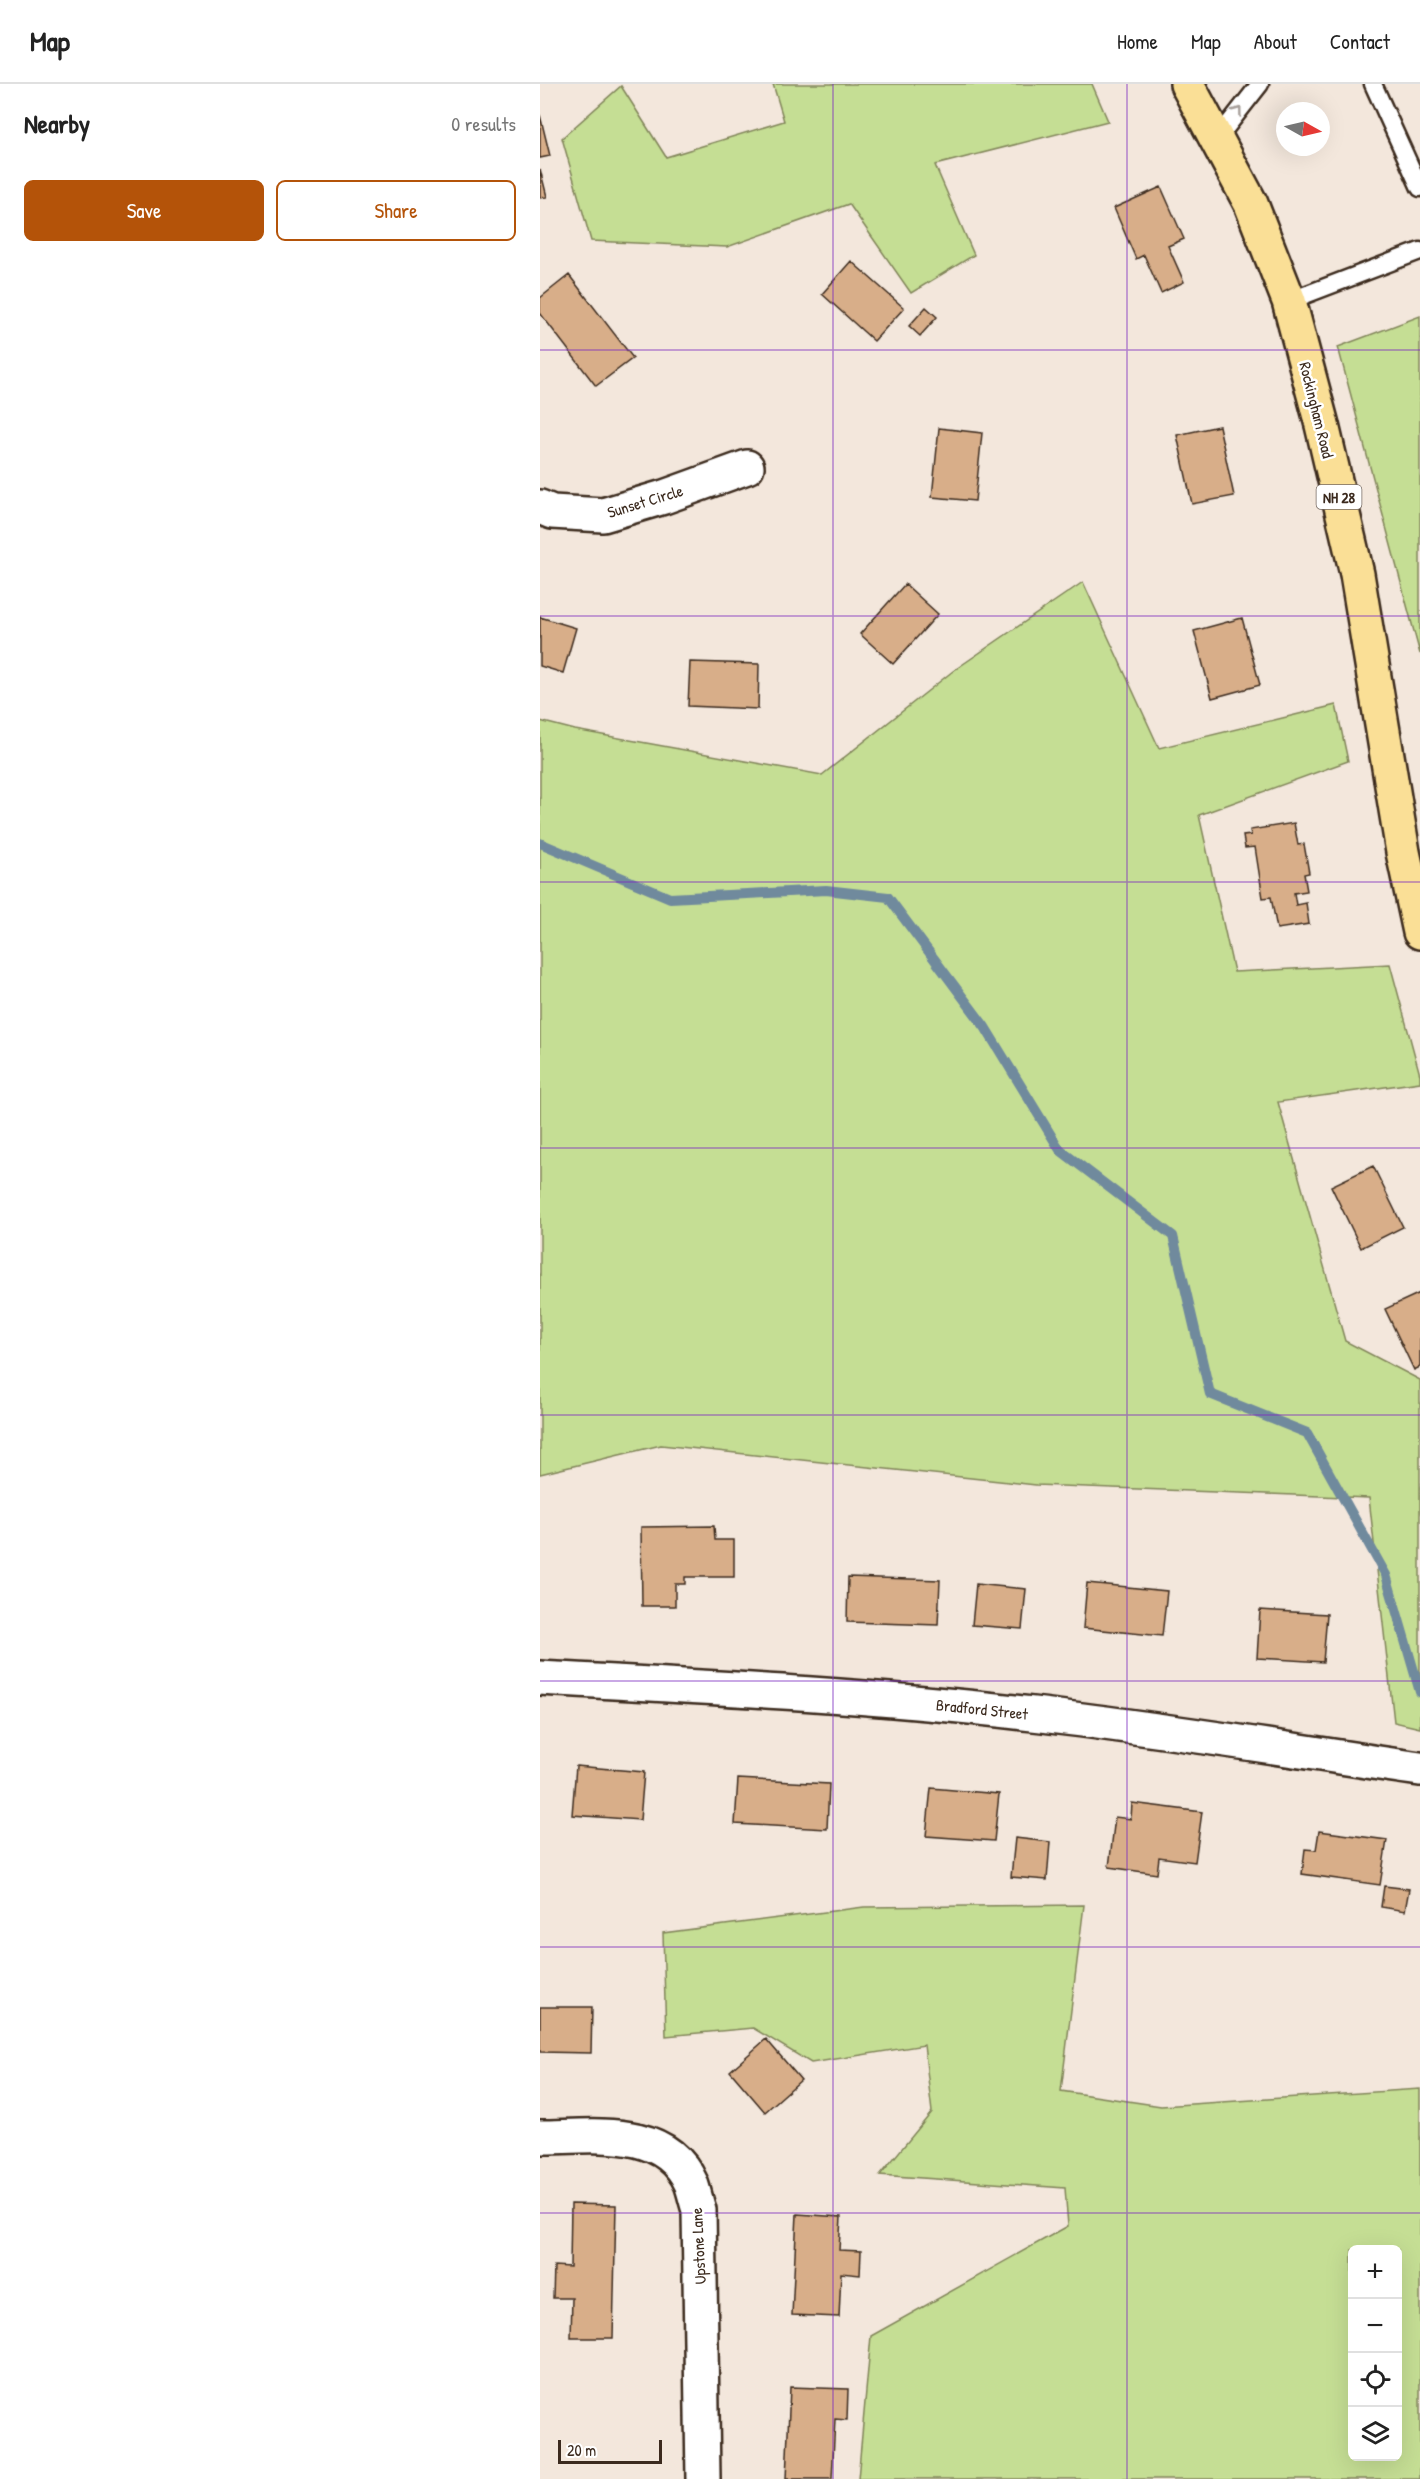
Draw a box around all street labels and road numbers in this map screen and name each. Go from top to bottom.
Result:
street label: Rockingham Road [1294,360,1340,460]
street label: Sunset Circle [604,479,686,523]
road number: NH 28 [1316,485,1362,509]
street label: Bradford Street [935,1693,1030,1725]
street label: Upstone Lane [685,2206,711,2285]

